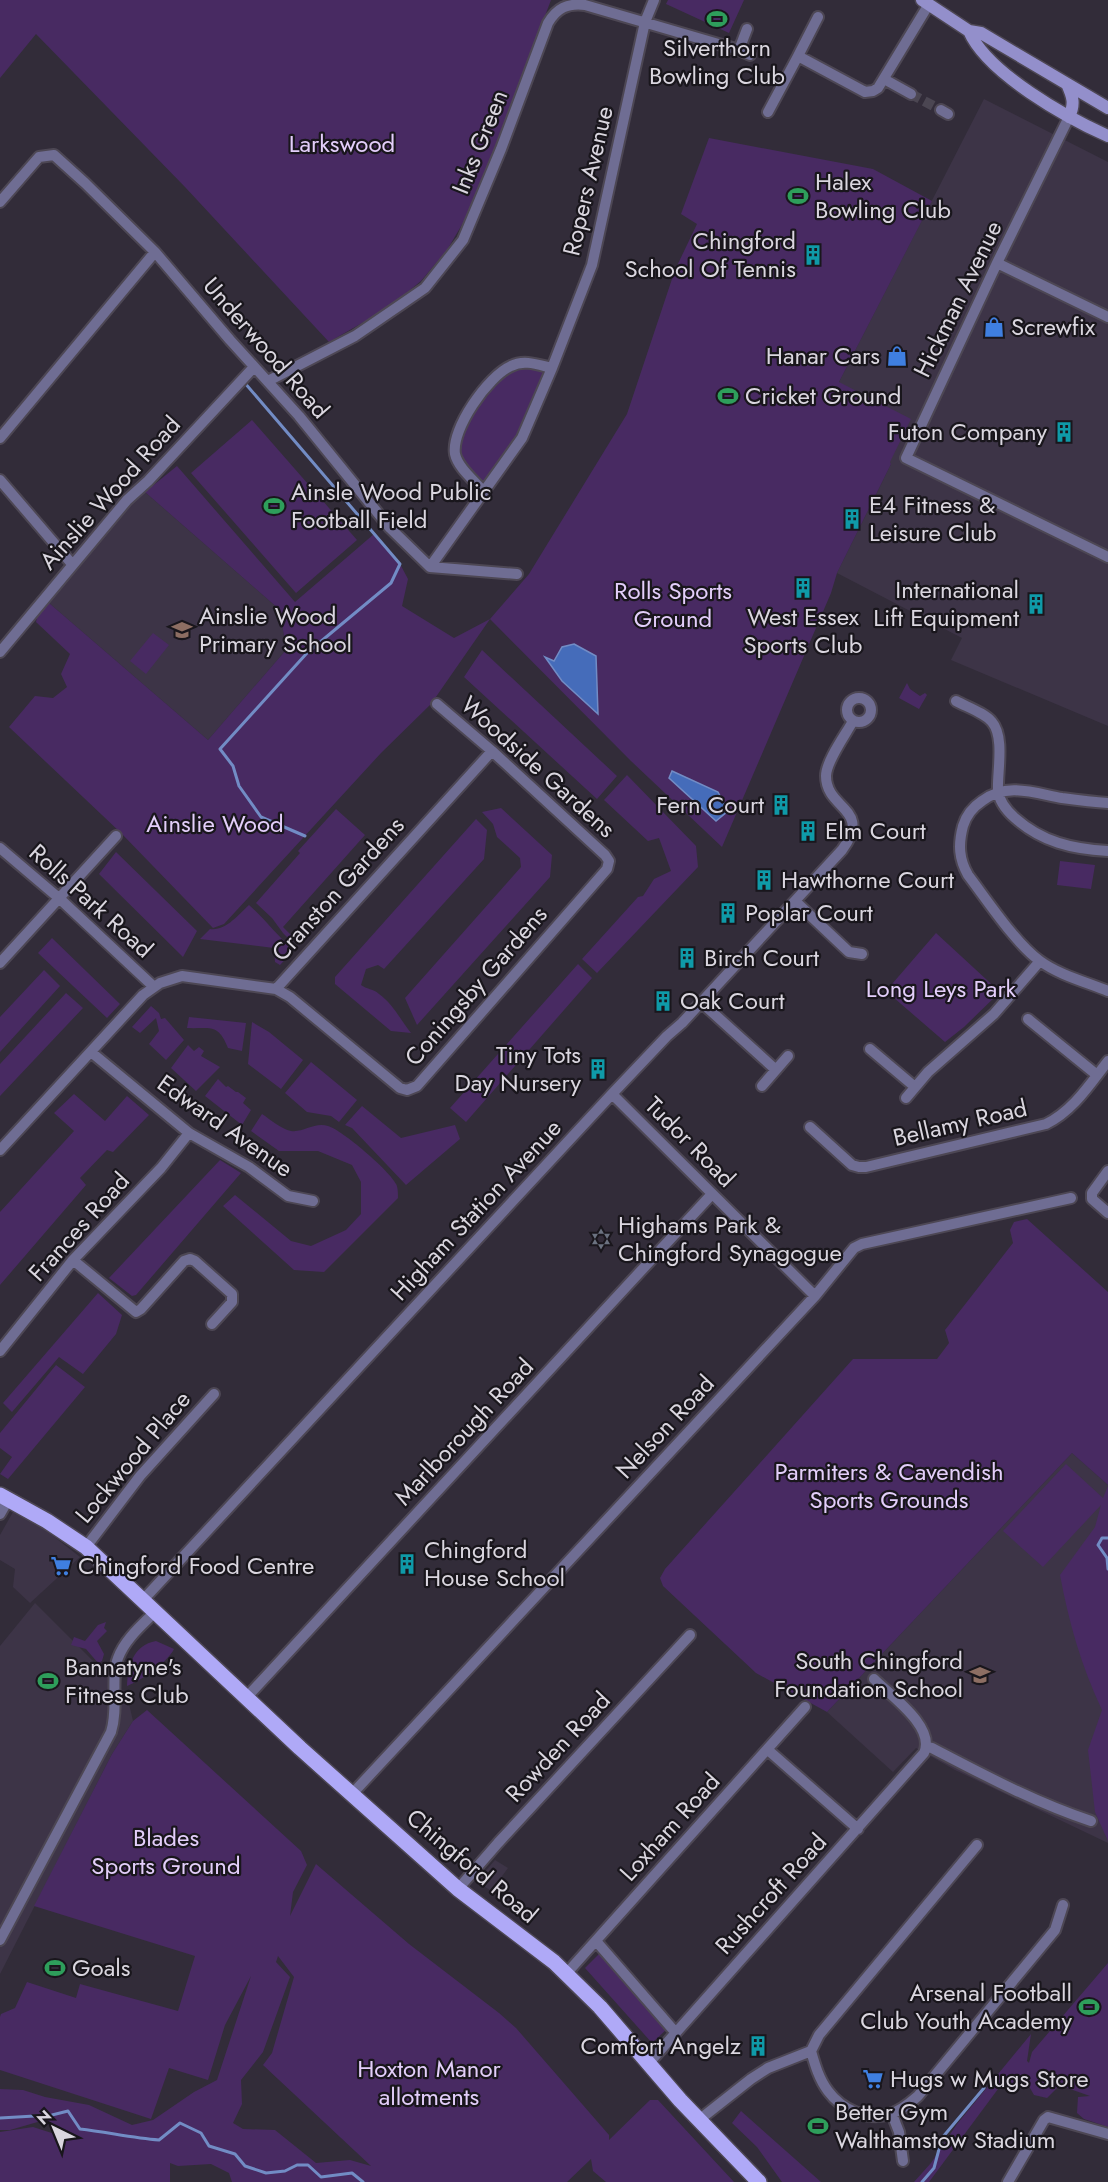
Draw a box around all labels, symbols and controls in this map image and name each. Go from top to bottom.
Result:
sports icon: Silverthorn Bowling Club [705,7,729,31]
place label: Silverthorn Bowling Club [649,30,785,93]
street label: Inks Green [443,84,516,199]
street label: Ropers Avenue [553,103,622,259]
park label: Larkswood [289,126,395,161]
place label: Halex Bowling Club [815,164,951,227]
sports icon: Halex Bowling Club [786,184,810,208]
street label: Hickman Avenue [905,215,1011,383]
place label: Chingford School Of Tennis [625,223,796,286]
building icon: Chingford School Of Tennis [801,243,825,267]
street label: Underwood Road [195,269,338,426]
place label: Screwfix [1011,309,1096,344]
shop icon: Screwfix [982,315,1006,339]
place label: Hanar Cars [766,338,880,373]
shop icon: Hanar Cars [885,344,909,368]
place label: Cricket Ground [745,378,901,413]
sports icon: Cricket Ground [716,384,740,408]
street label: Ainslie Wood Road [31,408,188,577]
place label: Futon Company [888,414,1047,449]
building icon: Futon Company [1052,420,1076,444]
place label: Ainsle Wood Public Football Field [291,474,492,537]
place label: E4 Fitness & Leisure Club [869,487,996,550]
sports icon: Ainsle Wood Public Football Field [262,494,286,518]
building icon: E4 Fitness & Leisure Club [840,507,864,531]
place label: International Lift Equipment [873,572,1019,635]
park label: Rolls Sports Ground [614,573,732,636]
building icon: West Essex Sports Club [791,576,815,600]
building icon: International Lift Equipment [1024,592,1048,616]
place label: Ainslie Wood Primary School [199,598,352,661]
place label: West Essex Sports Club [743,599,863,662]
school or university icon: Ainslie Wood Primary School [170,618,194,642]
street label: Woodside Gardens [453,688,623,846]
place label: Fern Court [656,787,764,822]
building icon: Fern Court [769,793,793,817]
park label: Ainslie Wood [146,806,284,841]
street label: Cranston Gardens [263,809,412,969]
place label: Elm Court [825,813,926,848]
building icon: Elm Court [796,819,820,843]
street label: Rolls Park Road [22,835,161,966]
place label: Hawthorne Court [781,862,954,897]
building icon: Hawthorne Court [752,868,776,892]
place label: Poplar Court [745,895,873,930]
street label: Coningsby Gardens [396,898,555,1073]
building icon: Poplar Court [716,901,740,925]
place label: Birch Court [704,940,819,975]
building icon: Birch Court [675,946,699,970]
park label: Long Leys Park [866,971,1017,1006]
place label: Oak Court [680,983,785,1018]
building icon: Oak Court [651,989,675,1013]
place label: Tiny Tots Day Nursery [455,1037,581,1100]
building icon: Tiny Tots Day Nursery [586,1057,610,1081]
street label: Edward Avenue [150,1066,300,1185]
street label: Tudor Road [637,1088,744,1195]
street label: Bellamy Road [889,1090,1030,1155]
street label: Higham Station Avenue [382,1111,569,1308]
street label: Frances Road [20,1164,137,1289]
place label: Highams Park & Chingford Synagogue [618,1207,842,1270]
synagogue icon: Highams Park & Chingford Synagogue [589,1227,613,1251]
street label: Marlborough Road [386,1350,541,1513]
street label: Nelson Road [607,1367,722,1486]
street label: Lockwood Place [67,1383,199,1531]
park label: Parmiters & Cavendish Sports Grounds [774,1454,1004,1517]
place label: Chingford House School [424,1532,565,1595]
place label: Chingford Food Centre [78,1548,314,1583]
building icon: Chingford House School [395,1552,419,1576]
supermarket icon: Chingford Food Centre [49,1554,73,1578]
place label: South Chingford Foundation School [774,1643,963,1706]
place label: Bannatyne's Fitness Club [65,1649,189,1712]
school or university icon: South Chingford Foundation School [968,1663,992,1687]
sports icon: Bannatyne's Fitness Club [36,1669,60,1693]
street label: Rowden Road [497,1683,618,1810]
street label: Loxham Road [611,1765,728,1889]
street label: Chingford Road [399,1800,546,1931]
park label: Blades Sports Ground [91,1820,241,1883]
street label: Rushcroft Road [707,1825,835,1962]
place label: Goals [72,1950,130,1985]
sports icon: Goals [43,1956,67,1980]
place label: Arsenal Football Club Youth Academy [860,1975,1072,2038]
sports icon: Arsenal Football Club Youth Academy [1077,1995,1101,2019]
place label: Comfort Angelz [581,2028,741,2063]
building icon: Comfort Angelz [746,2034,770,2058]
park label: Hoxton Manor allotments [357,2051,502,2114]
place label: Hugs w Mugs Store [890,2061,1089,2096]
supermarket icon: Hugs w Mugs Store [861,2067,885,2091]
place label: Better Gym Walthamstow Stadium [835,2094,1055,2157]
north arrow [24,2098,84,2158]
text: N [32,2105,57,2130]
sports icon: Better Gym Walthamstow Stadium [806,2114,830,2138]

